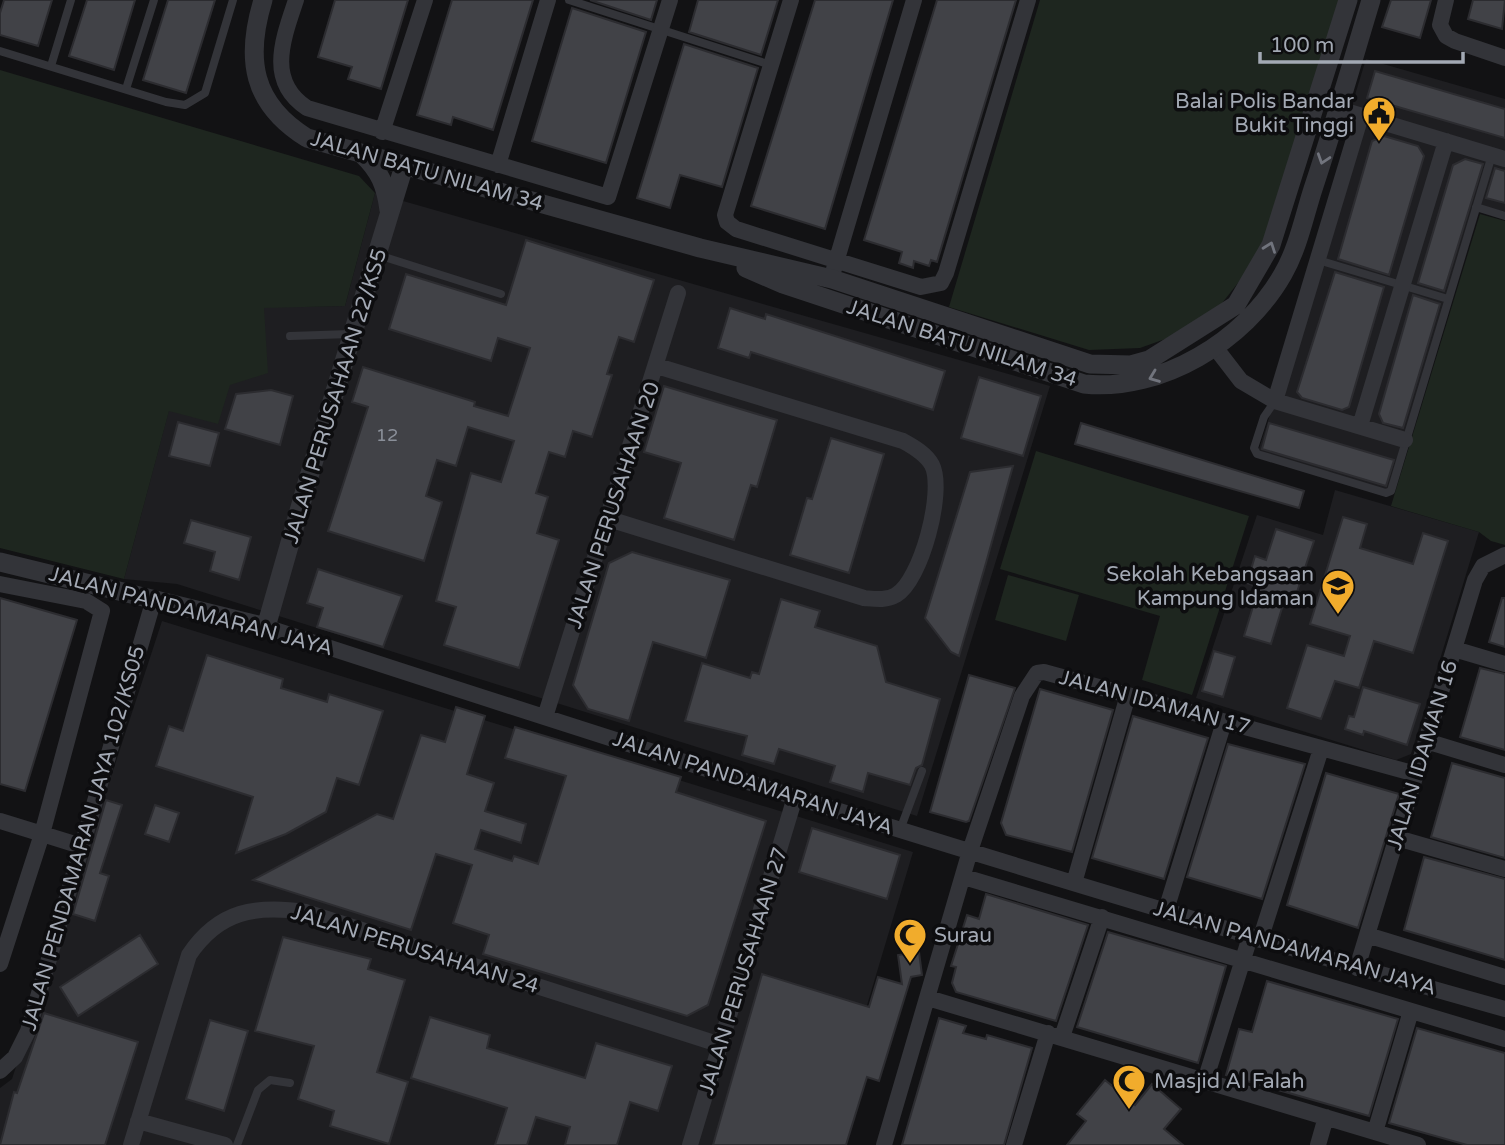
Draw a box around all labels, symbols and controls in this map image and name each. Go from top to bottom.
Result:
scale bar [1260,21,1463,65]
text: 100 m [1270,33,1334,58]
place label: Balai Polis Bandar Bukit Tinggi [1175,89,1354,138]
public building icon: Balai Polis Bandar Bukit Tinggi [1360,94,1398,143]
street label: JALAN BATU NILAM 34 [308,126,546,217]
one-way arrow [1317,153,1331,165]
one-way arrow [1261,241,1275,253]
street label: JALAN PERUSAHAAN 22/KS5 [279,246,392,547]
street label: JALAN BATU NILAM 34 [844,294,1080,393]
one-way arrow [1148,369,1160,383]
street label: JALAN PERUSAHAAN 20 [562,379,665,632]
house number: 12 [376,424,398,446]
street label: JALAN PANDAMARAN JAYA [46,562,336,661]
place label: Sekolah Kebangsaan Kampung Idaman [1106,562,1314,611]
school or university icon: Sekolah Kebangsaan Kampung Idaman [1319,567,1357,616]
street label: JALAN PENDAMARAN JAYA 102/KS05 [16,643,151,1033]
street label: JALAN IDAMAN 16 [1382,657,1463,853]
street label: JALAN IDAMAN 17 [1057,665,1253,740]
street label: JALAN PANDAMARAN JAYA [610,726,896,841]
street label: JALAN PERUSAHAAN 27 [694,844,793,1098]
street label: JALAN PANDAMARAN JAYA [1151,896,1439,1001]
street label: JALAN PERUSAHAAN 24 [288,900,542,999]
mosque icon: Surau [891,916,929,965]
place label: Surau [934,923,992,948]
mosque icon: Masjid Al Falah [1110,1062,1148,1111]
place label: Masjid Al Falah [1154,1069,1304,1094]

